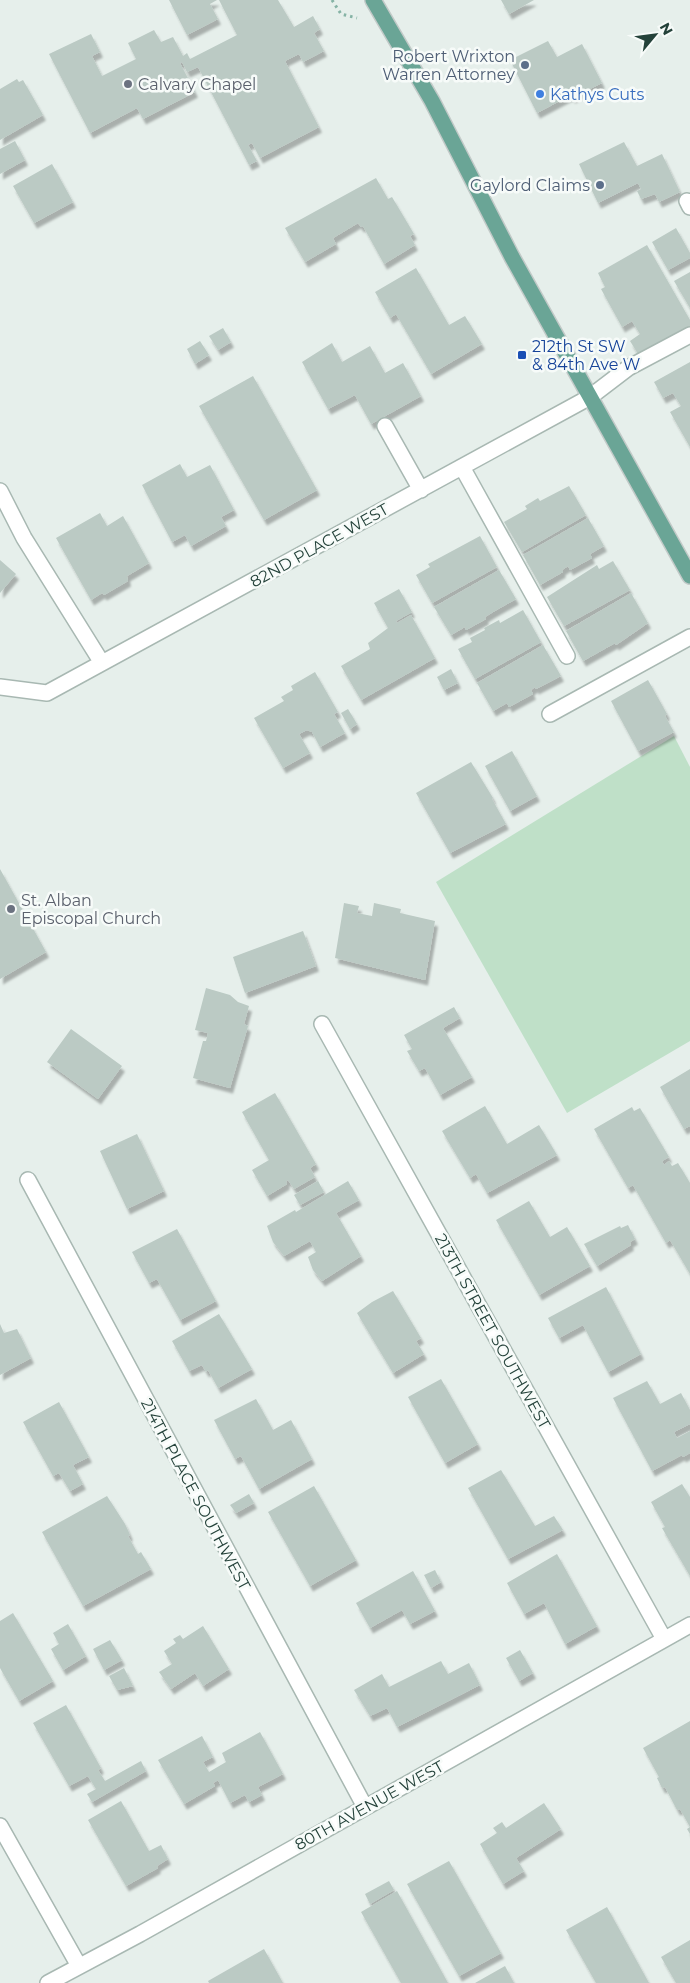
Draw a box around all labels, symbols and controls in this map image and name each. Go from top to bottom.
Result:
north arrow [630,10,680,60]
text: N [656,19,677,38]
place label: Robert Wrixton Warren Attorney [382,47,515,84]
marker: Robert Wrixton Warren Attorney [519,59,531,71]
place label: Calvary Chapel [138,75,256,94]
marker: Calvary Chapel [122,78,134,90]
place label: Kathys Cuts [550,85,644,104]
marker: Kathys Cuts [534,88,546,100]
place label: Gaylord Claims [470,176,590,195]
marker: Gaylord Claims [594,179,606,191]
place label: 212th St SW & 84th Ave W [532,337,641,374]
marker: 212th St SW & 84th Ave W [516,349,528,361]
street label: 82ND PLACE WEST [247,499,392,591]
place label: St. Alban Episcopal Church [21,891,161,928]
marker: St. Alban Episcopal Church [5,903,17,915]
street label: 213TH STREET SOUTHWEST [431,1230,555,1433]
street label: 214TH PLACE SOUTHWEST [137,1395,255,1594]
street label: 80TH AVENUE WEST [292,1756,448,1854]

